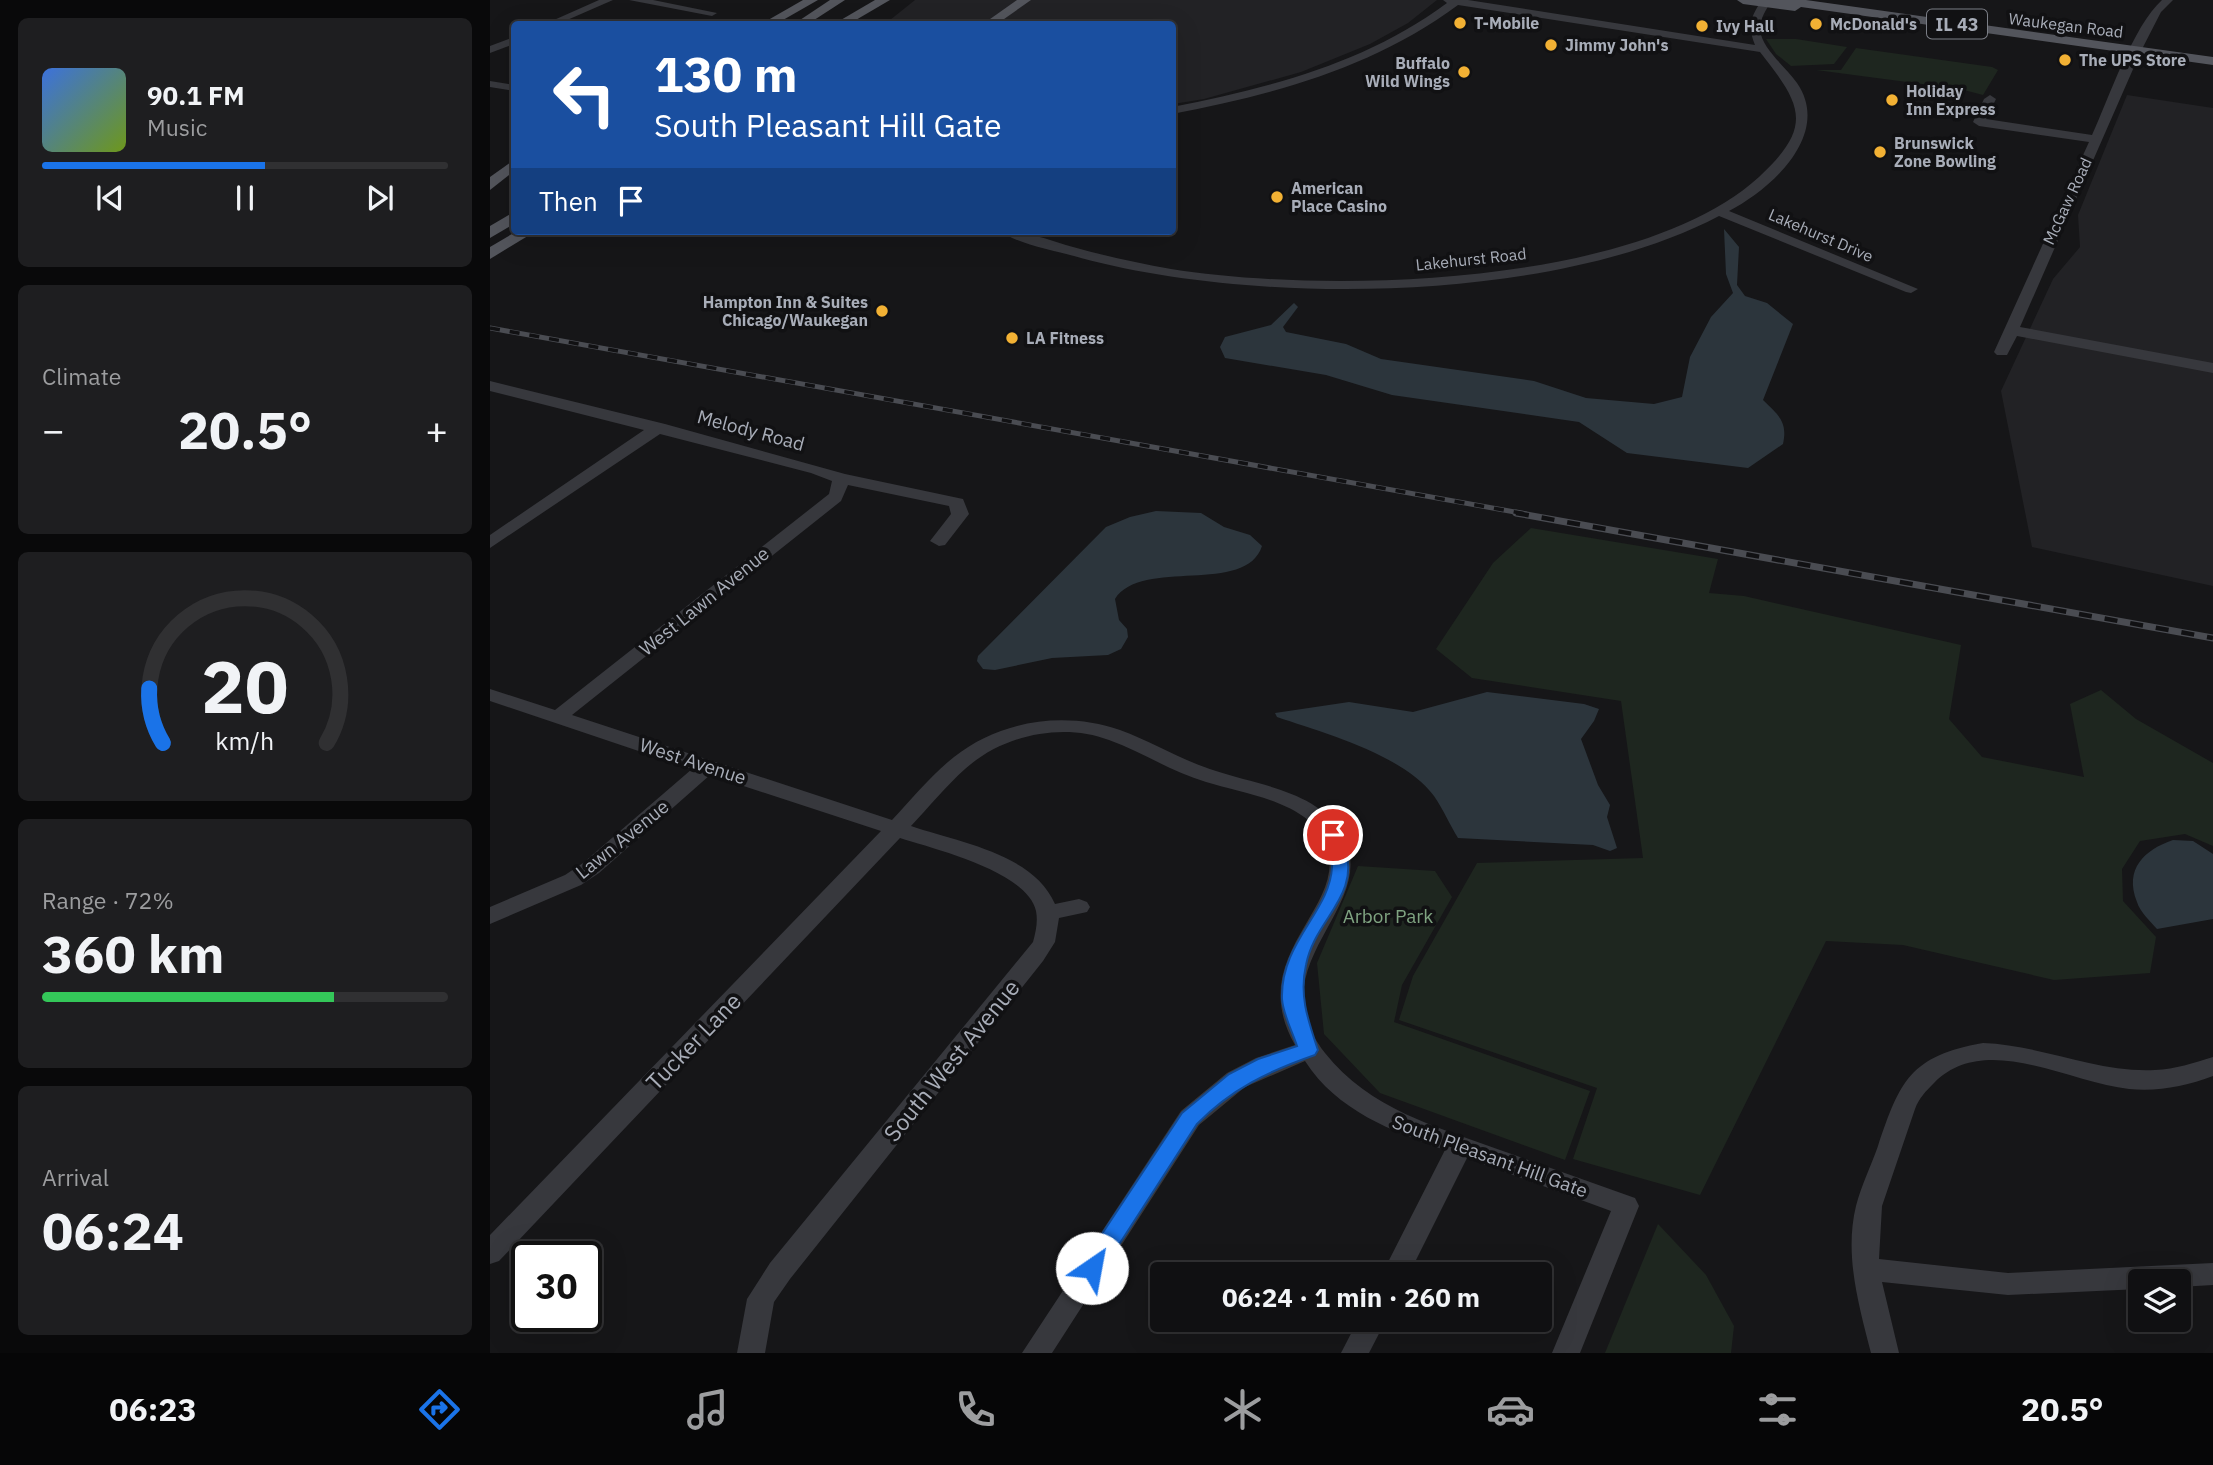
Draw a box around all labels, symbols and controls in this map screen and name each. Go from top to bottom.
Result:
street label: Waukegan Road [2008,8,2124,42]
road number: IL 43 [1927,9,1987,38]
place label: T-Mobile [1474,13,1539,33]
place label: McDonald's [1830,14,1917,34]
marker: T-Mobile [1452,15,1468,31]
place label: Ivy Hall [1716,16,1774,36]
marker: McDonald's [1808,16,1824,32]
marker: Ivy Hall [1694,18,1710,34]
place label: Jimmy John's [1565,35,1668,55]
marker: Jimmy John's [1543,37,1559,53]
text: 130 m [654,42,798,105]
icon: left [539,49,630,140]
place label: The UPS Store [2079,50,2186,70]
marker: The UPS Store [2057,52,2073,68]
place label: Buffalo Wild Wings [1365,53,1450,91]
marker: Buffalo Wild Wings [1456,64,1472,80]
text: 90.1 FM [147,78,245,112]
place label: Holiday Inn Express [1906,81,1996,119]
marker: Holiday Inn Express [1884,92,1900,108]
text: South Pleasant Hill Gate [654,104,1001,146]
text: Music [147,112,207,142]
place label: Brunswick Zone Bowling [1894,133,1996,171]
marker: Brunswick Zone Bowling [1872,144,1888,160]
street label: McGaw Road [2038,154,2096,248]
place label: American Place Casino [1291,178,1387,216]
icon: previous [91,179,129,217]
icon: pause [226,179,264,217]
icon: next [361,179,399,217]
icon: arrive [612,182,650,220]
text: Then [539,184,598,218]
marker: American Place Casino [1269,189,1285,205]
street label: Lakehurst Drive [1766,204,1877,266]
street label: Lakehurst Road [1415,243,1527,275]
place label: Hampton Inn & Suites Chicago/Waukegan [703,292,868,330]
marker: Hampton Inn & Suites Chicago/Waukegan [874,303,890,319]
place label: LA Fitness [1026,328,1104,348]
marker: LA Fitness [1004,330,1020,346]
text: Climate [42,361,121,391]
text: 20.5° [178,396,312,463]
street label: Melody Road [695,404,807,456]
text: − [42,405,65,454]
text: + [425,405,448,454]
street label: West Lawn Avenue [634,541,774,661]
text: 20 [201,638,289,733]
text: km/h [216,723,274,756]
street label: West Avenue [637,732,749,790]
street label: Lawn Avenue [571,794,673,884]
pin [1303,805,1363,865]
icon: arrive [1314,816,1352,854]
text: Range · 72% [42,885,174,915]
park label: Arbor Park [1343,904,1433,928]
text: 360 km [42,920,224,987]
street label: South West Avenue [876,973,1026,1147]
street label: Tucker Lane [639,986,747,1096]
street label: South Pleasant Hill Gate [1389,1109,1591,1203]
text: Arrival [42,1162,109,1192]
text: 06:24 [42,1197,184,1264]
position arrow [1055,1231,1129,1305]
speed limit sign: 30 [511,1241,602,1332]
map controls [2128,1269,2191,1332]
button: layers [2128,1269,2191,1332]
text: 06:24 · 1 min · 260 m [1222,1280,1480,1314]
icon: directions [415,1385,464,1434]
icon: music [683,1385,732,1434]
icon: phone [951,1385,1000,1434]
icon: climate [1218,1385,1267,1434]
icon: car [1486,1385,1535,1434]
icon: filters [1753,1385,1802,1434]
text: 06:23 [109,1388,197,1430]
text: 20.5° [2021,1388,2104,1430]

